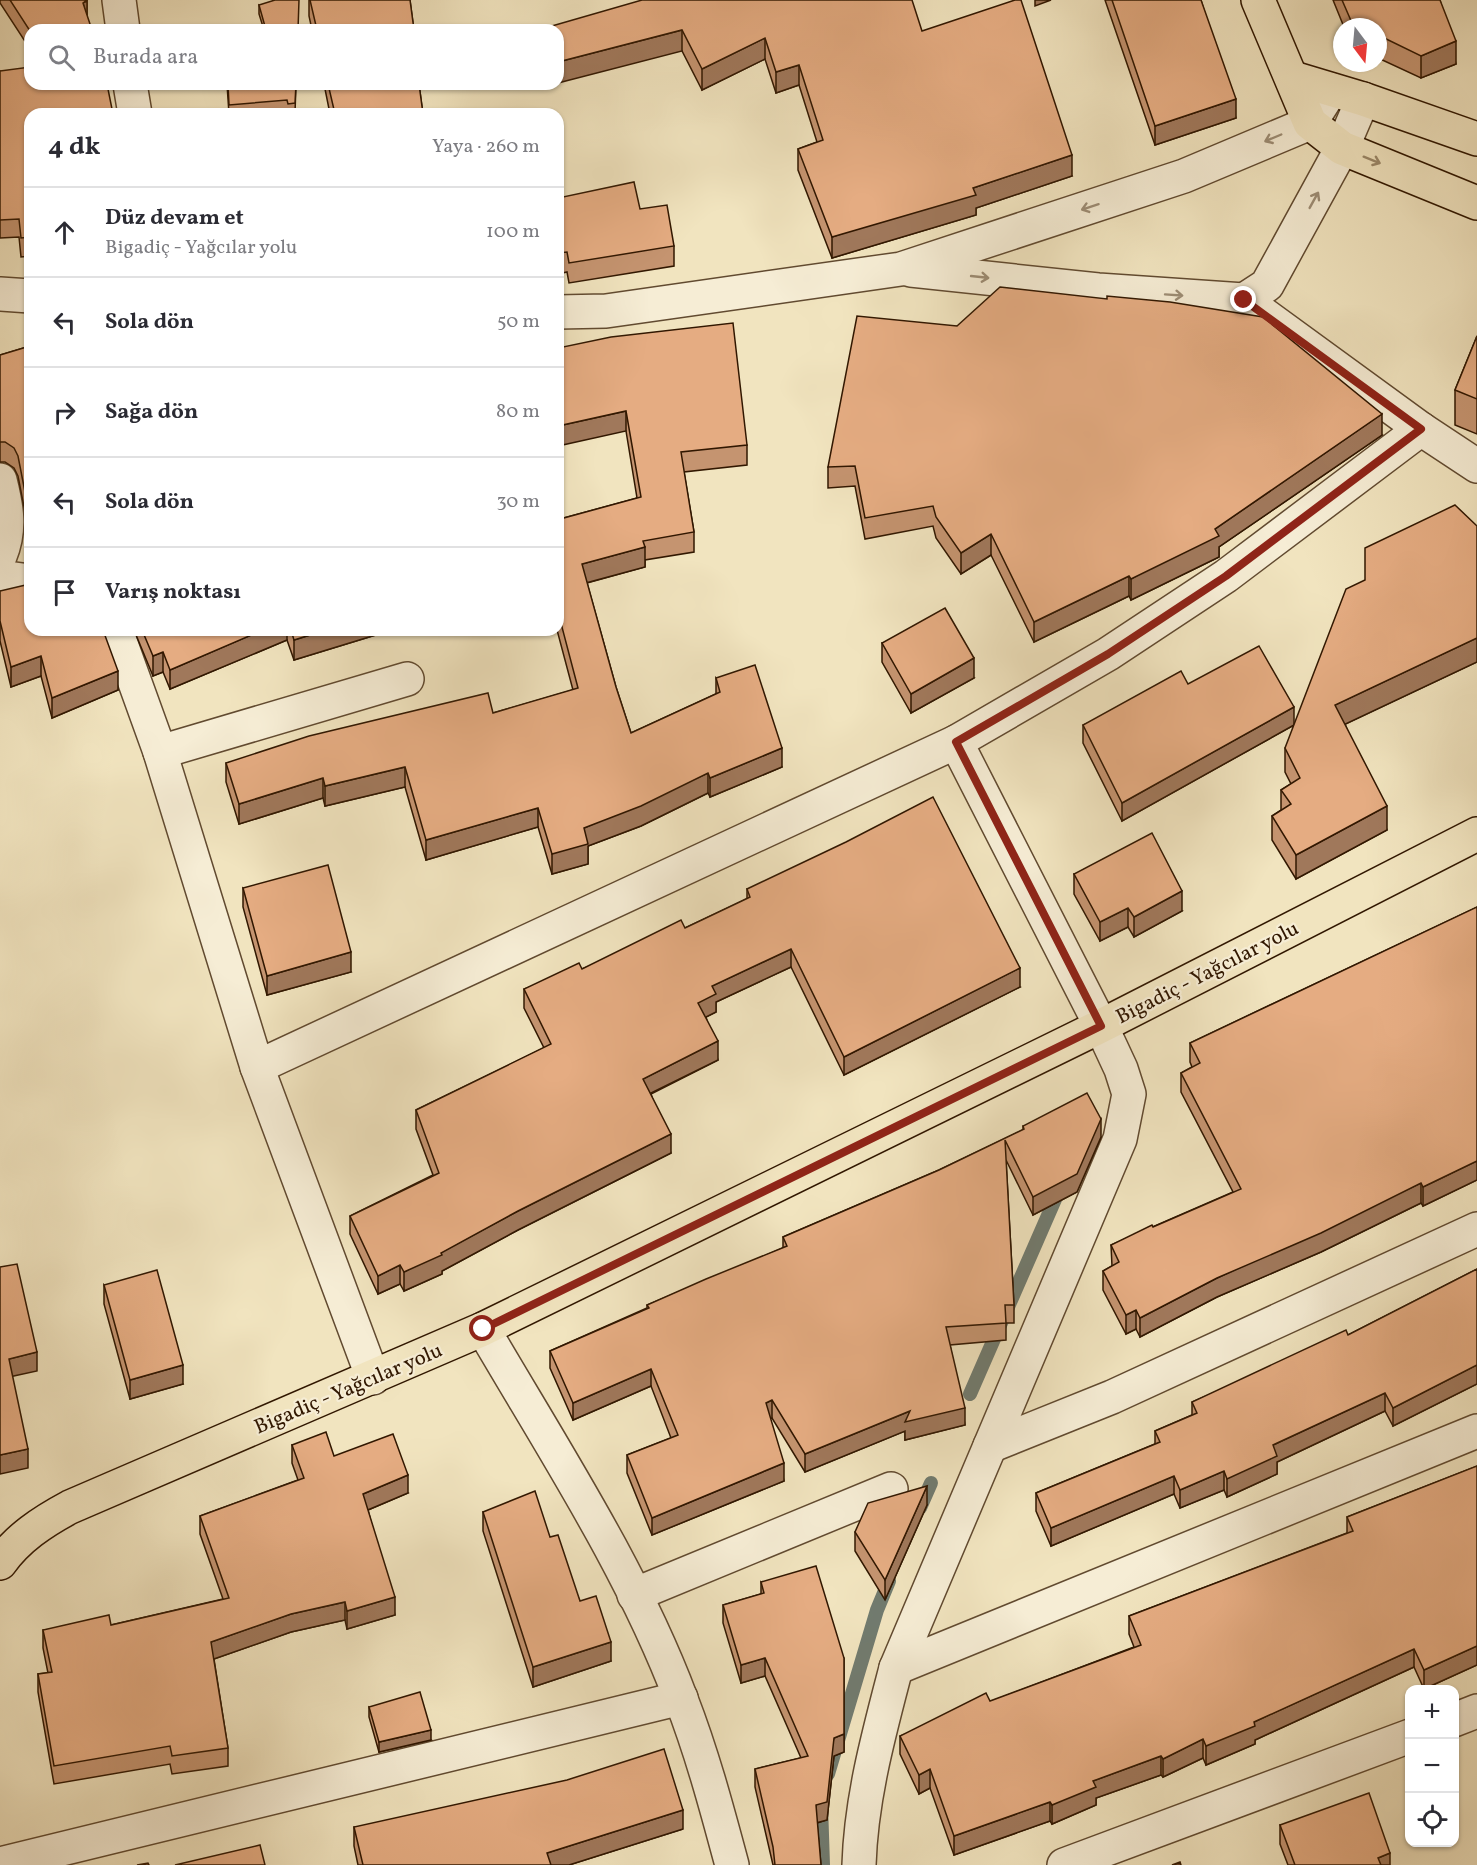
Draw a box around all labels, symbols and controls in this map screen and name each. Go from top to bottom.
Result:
north arrow [1333,18,1387,72]
search box [24,24,564,90]
icon: search [45,41,78,74]
text: Burada ara [93,42,198,73]
text: 4 dk [48,129,101,165]
text: Yaya · 260 m [432,133,540,161]
one-way arrow [1264,133,1282,144]
one-way arrow [1362,155,1381,166]
one-way arrow [1308,192,1320,209]
one-way arrow [1081,202,1100,213]
text: Düz devam et [105,203,244,234]
icon: ahead [48,216,81,249]
text: 100 m [486,218,540,246]
text: Bigadiç - Yağcılar yolu [105,234,297,262]
one-way arrow [969,272,989,283]
route end [1230,286,1256,312]
one-way arrow [1163,290,1183,301]
icon: left [48,306,81,339]
text: Sola dön [105,307,194,338]
text: 50 m [497,308,540,336]
icon: right [48,396,81,429]
text: Sağa dön [105,397,198,428]
text: 80 m [496,398,540,426]
icon: left [48,486,81,519]
text: Sola dön [105,487,194,518]
text: 30 m [496,488,540,516]
icon: arrive [48,576,81,609]
text: Varış noktası [105,577,241,608]
street label: Bigadiç - Yağcılar yolu [1111,915,1304,1032]
route start [469,1315,495,1341]
street label: Bigadiç - Yağcılar yolu [250,1337,447,1442]
map controls [1405,1685,1459,1847]
button: + [1405,1685,1459,1739]
button: − [1405,1739,1459,1793]
button: locate [1405,1793,1459,1847]

